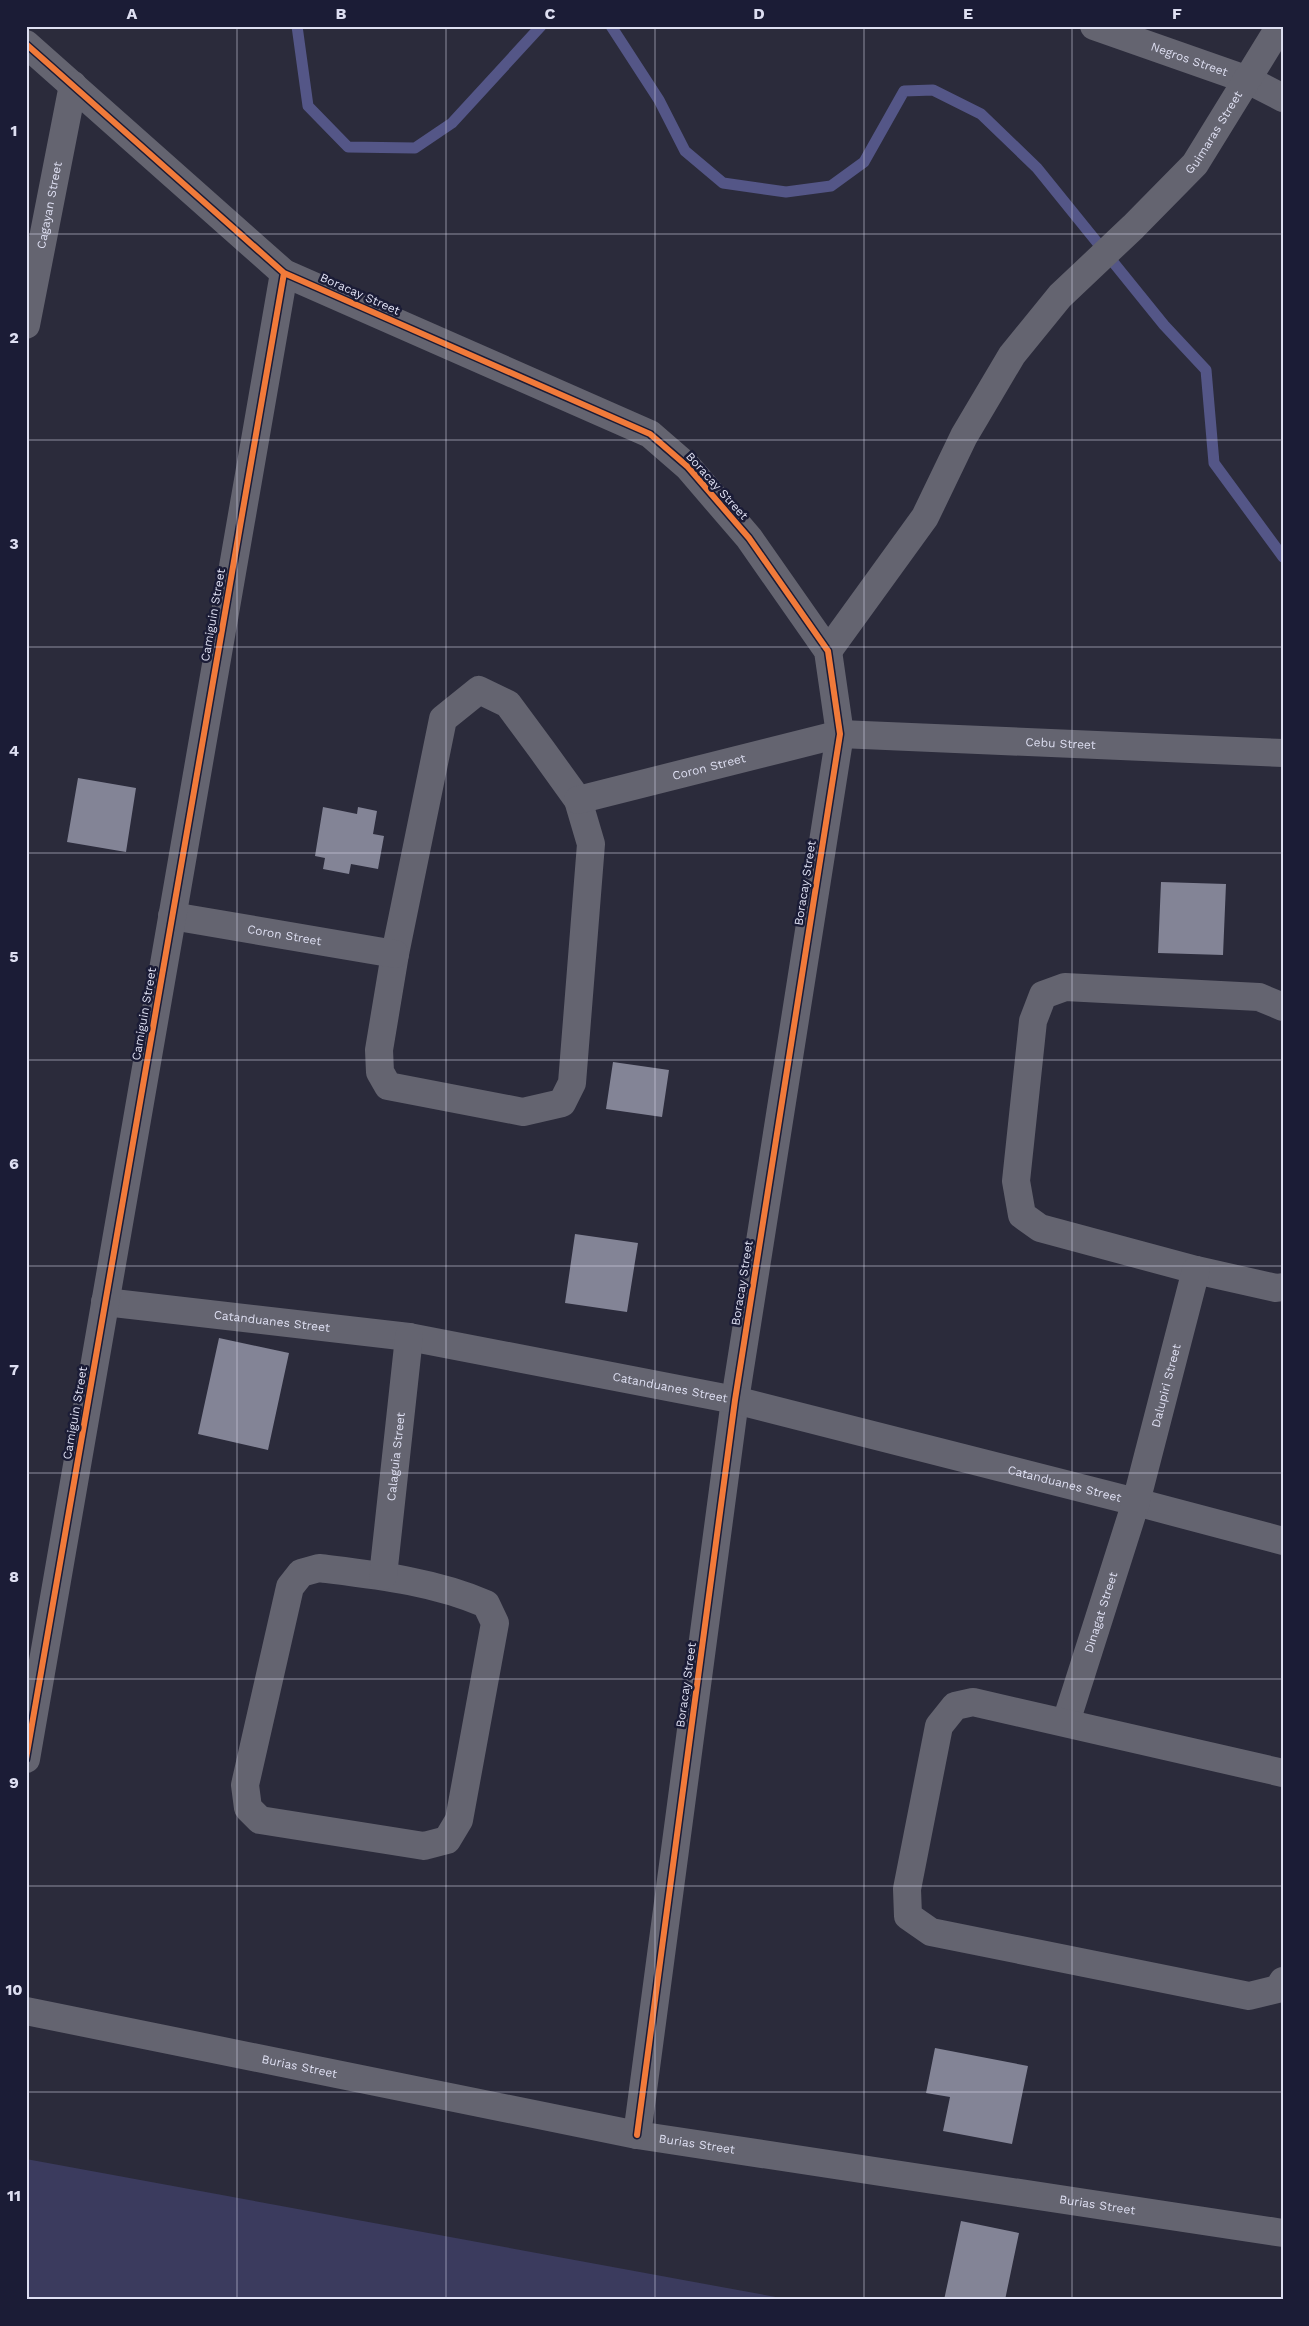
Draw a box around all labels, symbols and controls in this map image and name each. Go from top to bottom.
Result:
text: A [127,4,138,23]
text: B [336,4,347,23]
text: C [545,4,556,23]
text: D [753,4,765,23]
text: E [963,4,973,23]
text: F [1172,4,1182,23]
street label: Negros Street [1149,39,1230,79]
street label: Guimaras Street [1182,88,1245,177]
text: 1 [11,121,17,140]
street label: Cagayan Street [34,161,65,250]
street label: Boracay Street [318,270,402,318]
text: 2 [9,328,19,347]
street label: Boracay Street [683,449,751,523]
text: 3 [9,534,19,553]
street label: Camiguin Street [198,567,228,663]
street label: Cebu Street [1025,735,1096,752]
text: 4 [9,741,19,760]
street label: Coron Street [671,751,747,783]
street label: Boracay Street [791,840,819,926]
street label: Coron Street [246,922,323,948]
text: 5 [9,947,19,966]
street label: Camiguin Street [129,966,159,1062]
text: 6 [9,1154,19,1173]
street label: Boracay Street [728,1240,756,1326]
street label: Catanduanes Street [213,1308,331,1335]
street label: Dalupiri Street [1149,1342,1184,1429]
text: 7 [9,1360,19,1379]
street label: Camiguin Street [60,1365,90,1461]
street label: Catanduanes Street [612,1370,729,1405]
street label: Calaguia Street [384,1412,408,1502]
street label: Catanduanes Street [1006,1463,1123,1505]
text: 8 [9,1567,19,1586]
street label: Dinagat Street [1081,1570,1120,1655]
street label: Boracay Street [673,1642,699,1728]
text: 9 [9,1773,19,1792]
text: 10 [5,1980,23,1999]
street label: Burias Street [260,2052,338,2081]
street label: Burias Street [658,2131,736,2157]
text: 11 [7,2186,21,2205]
street label: Burias Street [1058,2192,1136,2218]

